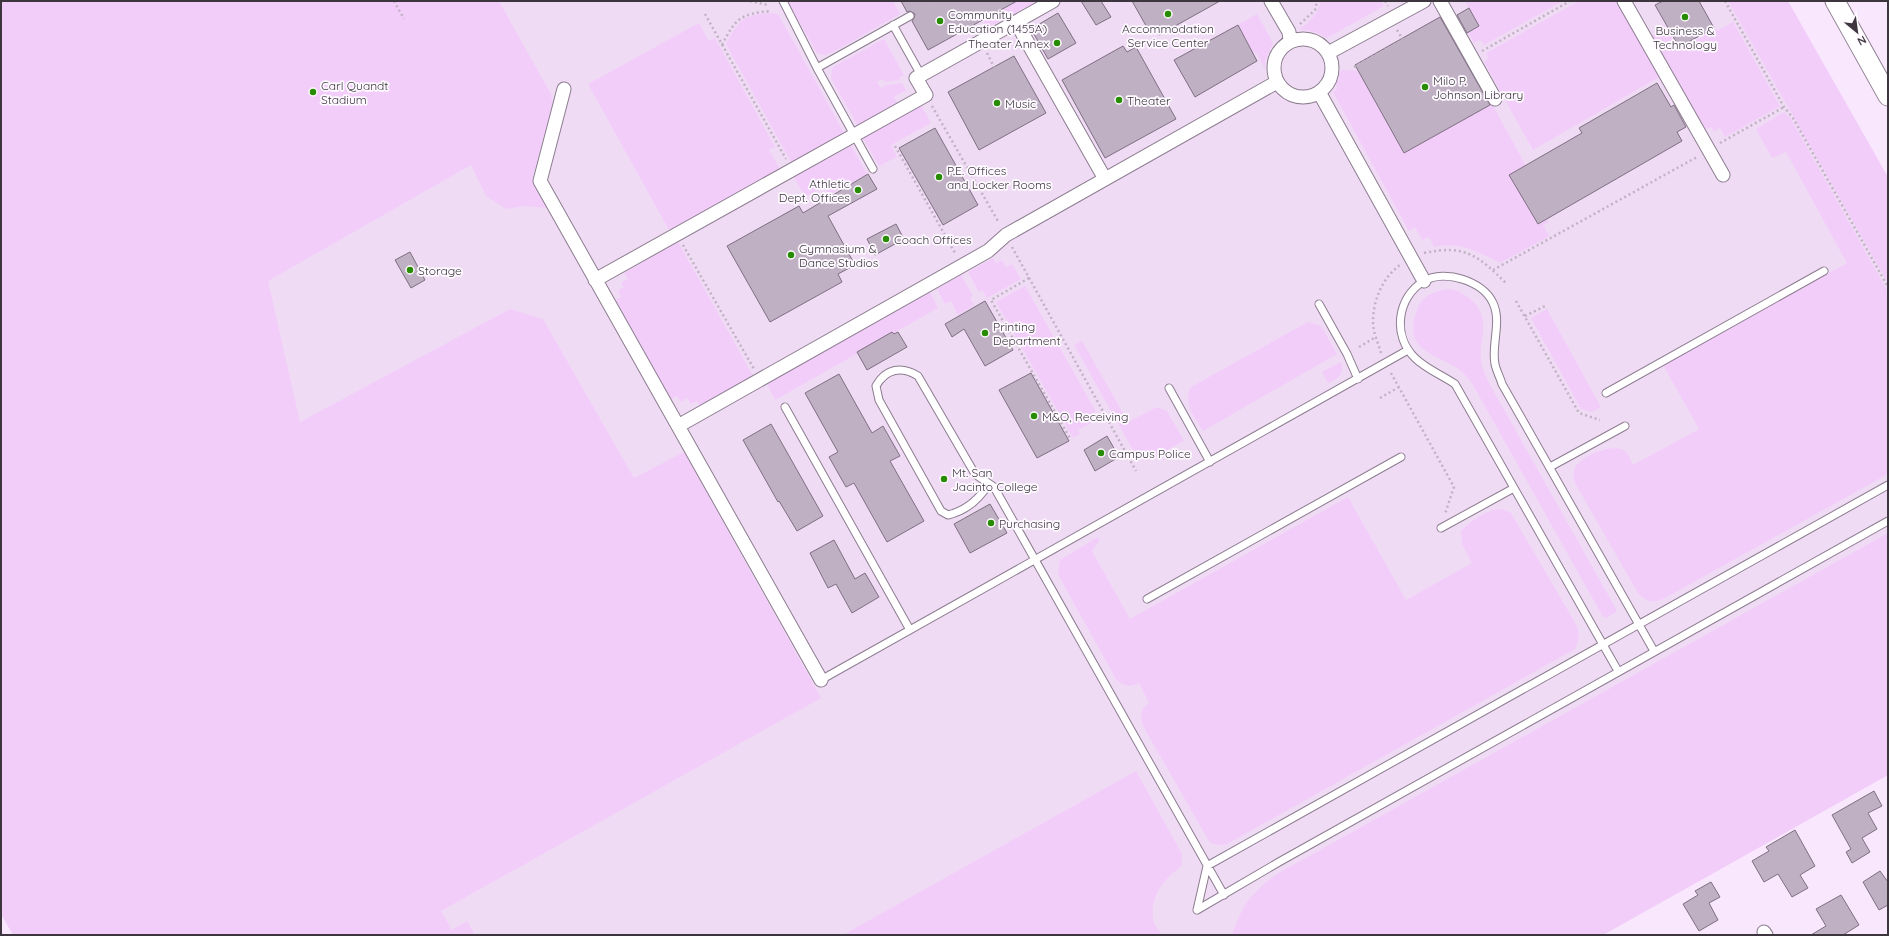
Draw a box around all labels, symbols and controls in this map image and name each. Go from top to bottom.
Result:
place label: Community Education (1455A) [948,7,1047,36]
marker: Accommodation Service Center [1163,9,1173,19]
marker: Business & Technology [1680,12,1690,22]
north arrow [1837,12,1877,52]
marker: Community Education (1455A) [935,16,945,26]
place label: Accommodation Service Center [1122,21,1214,50]
place label: Business & Technology [1653,23,1717,52]
text: N [1855,33,1869,49]
place label: Theater Annex [968,36,1049,51]
marker: Theater Annex [1052,38,1062,48]
place label: Milo P. Johnson Library [1433,73,1523,102]
place label: Carl Quandt Stadium [321,78,388,107]
marker: Milo P. Johnson Library [1420,82,1430,92]
marker: Carl Quandt Stadium [308,87,318,97]
place label: Theater [1127,93,1171,108]
marker: Theater [1114,95,1124,105]
place label: Music [1005,96,1036,111]
marker: Music [992,98,1002,108]
place label: P.E. Offices and Locker Rooms [947,163,1052,192]
marker: P.E. Offices and Locker Rooms [934,172,944,182]
place label: Athletic Dept. Offices [779,176,850,205]
marker: Athletic Dept. Offices [853,185,863,195]
place label: Coach Offices [894,232,972,247]
marker: Coach Offices [881,234,891,244]
place label: Gymnasium & Dance Studios [799,241,879,270]
marker: Gymnasium & Dance Studios [786,250,796,260]
place label: Storage [418,263,462,278]
marker: Storage [405,265,415,275]
place label: Printing Department [993,319,1060,348]
marker: Printing Department [980,328,990,338]
place label: M&O, Receiving [1042,409,1129,424]
marker: M&O, Receiving [1029,411,1039,421]
place label: Campus Police [1109,446,1191,461]
marker: Campus Police [1096,448,1106,458]
place label: Mt. San Jacinto College [952,465,1038,494]
marker: Mt. San Jacinto College [939,474,949,484]
place label: Purchasing [999,516,1060,531]
marker: Purchasing [986,518,996,528]

